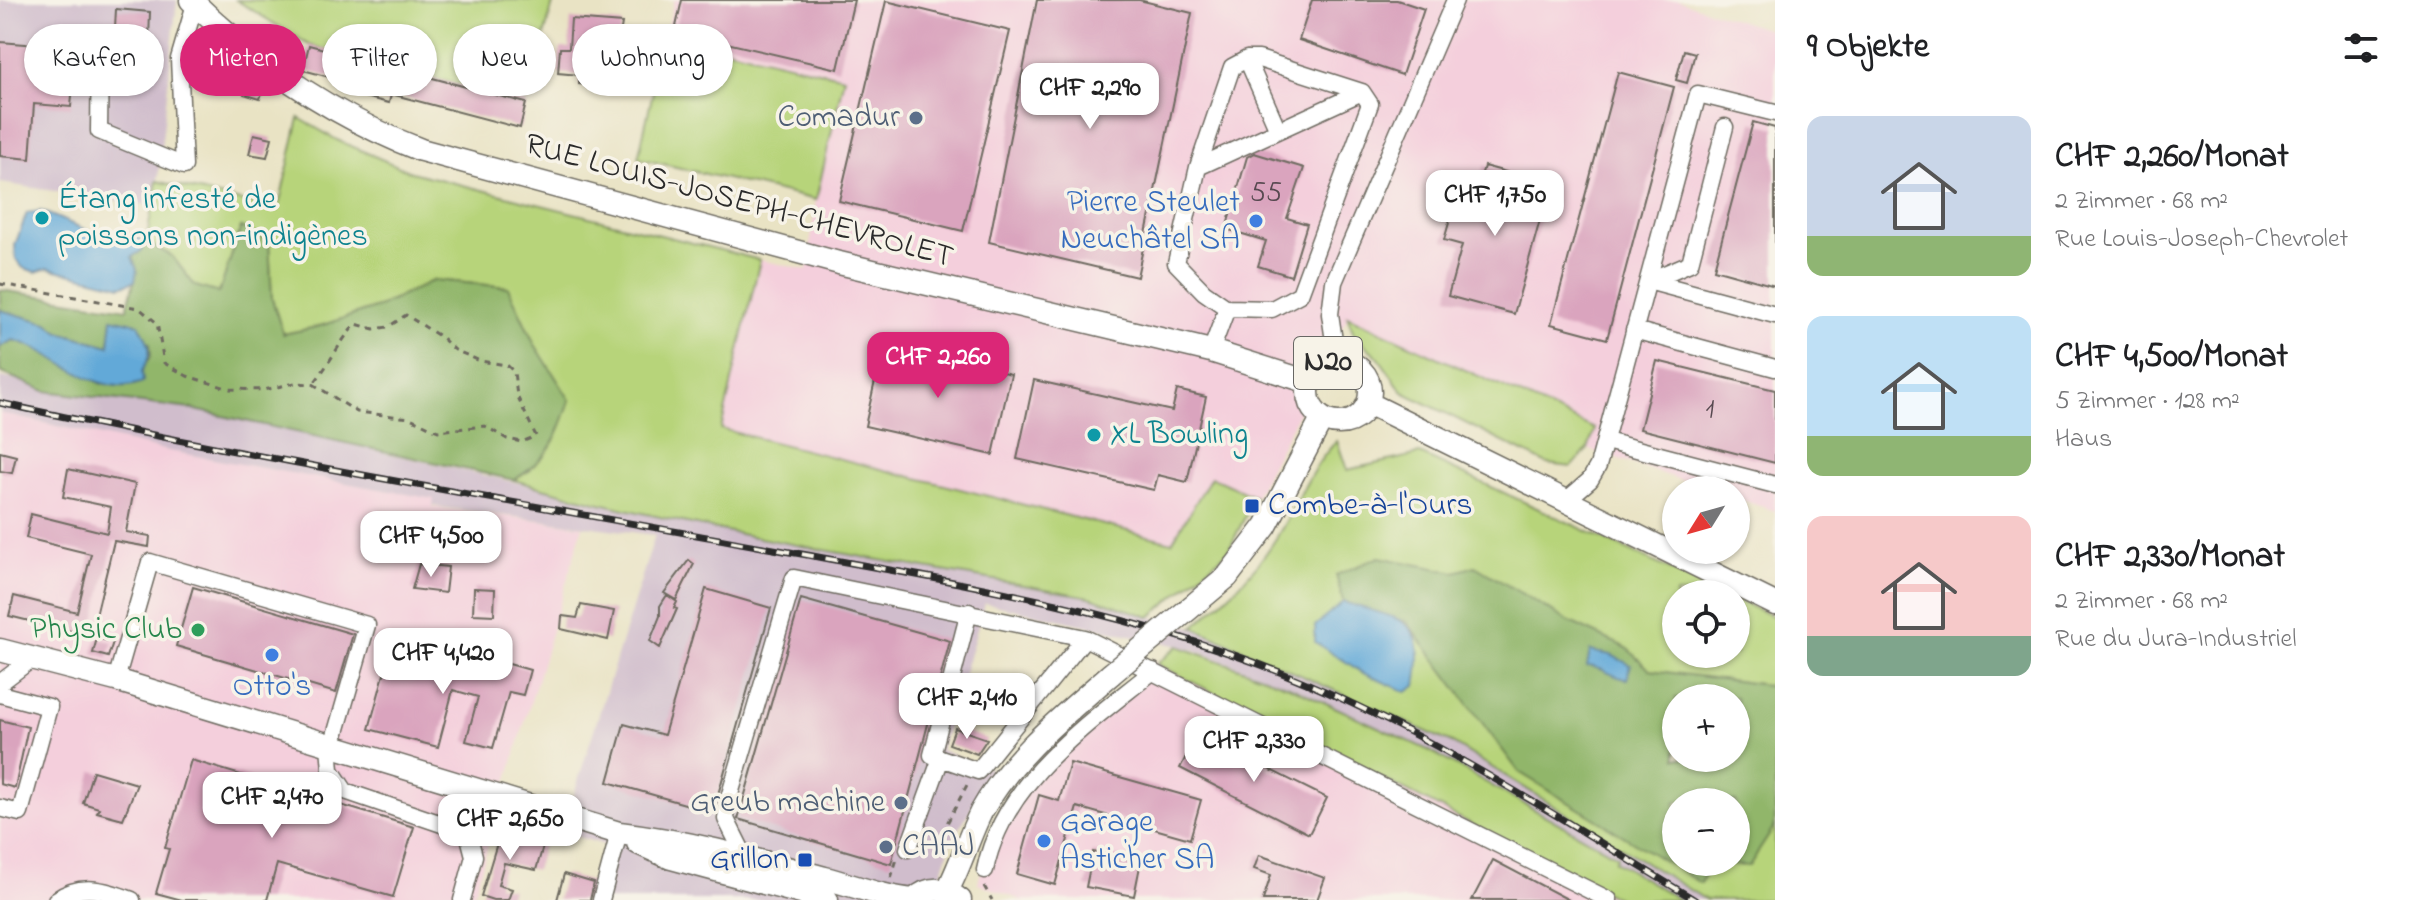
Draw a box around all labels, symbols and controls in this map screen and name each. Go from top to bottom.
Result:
text: 9 Objekte [1807,23,1929,73]
chip: Kaufen [24,24,164,96]
chip: Mieten [180,24,306,96]
chip: Filter [322,24,437,96]
chip: Neu [453,24,556,96]
chip: Wohnung [572,24,733,96]
icon: filters [2339,26,2383,70]
pin: CHF 2,290 [998,63,1182,131]
text: CHF 2,290 [1039,70,1141,108]
place label: Comadur [778,95,900,142]
marker: Comadur [907,109,925,127]
street label: RUE LOUIS-JOSEPH-CHEVROLET [520,122,958,282]
text: CHF 2,260/Monat [2055,133,2289,183]
icon: home [1871,148,1967,244]
pin: CHF 1,750 [1403,170,1587,238]
house number: 55 [1250,173,1282,214]
place label: Étang infesté de poissons non-indigènes [58,177,368,261]
text: CHF 1,750 [1444,177,1546,215]
place label: Pierre Steulet Neuchâtel SA [1060,180,1240,264]
text: 2 Zimmer · 68 m² [2055,183,2228,221]
marker: Étang infesté de poissons non-indigènes [33,209,51,227]
marker: Pierre Steulet Neuchâtel SA [1247,212,1265,230]
text: Rue Louis-Joseph-Chevrolet [2055,221,2348,259]
pin: CHF 2,260 [846,332,1030,400]
text: CHF 4,500/Monat [2055,333,2288,383]
road number: N20 [1294,337,1362,389]
text: CHF 2,260 [885,339,991,377]
icon: home [1871,348,1967,444]
text: 5 Zimmer · 128 m² [2055,383,2240,421]
house number: 1 [1706,390,1715,431]
place label: XL Bowling [1110,412,1248,459]
text: Haus [2055,421,2112,459]
marker: XL Bowling [1085,426,1103,444]
north arrow [1662,476,1750,564]
map controls [1662,476,1750,876]
place label: Combe-à-l'Ours [1268,483,1473,530]
marker: Combe-à-l'Ours [1243,497,1261,515]
pin: CHF 4,500 [339,511,523,579]
text: CHF 4,500 [378,518,484,556]
text: CHF 2,330/Monat [2055,533,2285,583]
icon: home [1871,548,1967,644]
button: locate [1662,580,1750,668]
text: 2 Zimmer · 68 m² [2055,583,2228,621]
place label: Physic Club [30,607,182,654]
marker: Physic Club [189,621,207,639]
text: Rue du Jura-Industriel [2055,621,2297,659]
pin: CHF 4,420 [351,628,535,696]
text: CHF 4,420 [392,635,494,673]
marker: Otto's [263,646,281,664]
place label: Otto's [233,664,311,711]
pin: CHF 2,410 [875,673,1059,741]
text: CHF 2,410 [917,680,1017,718]
button: + [1662,684,1750,772]
pin: CHF 2,330 [1162,716,1346,784]
text: CHF 2,330 [1203,723,1305,761]
pin: CHF 2,470 [180,772,364,840]
text: CHF 2,470 [221,779,323,817]
place label: Greub machine [690,780,886,827]
button: − [1662,788,1750,876]
pin: CHF 2,650 [418,794,602,862]
marker: Greub machine [892,794,910,812]
place label: Garage Asticher SA [1060,800,1214,884]
text: CHF 2,650 [456,801,564,839]
place label: CAAJ [902,824,975,871]
marker: Garage Asticher SA [1035,832,1053,850]
place label: Grillon [710,837,789,884]
marker: CAAJ [877,838,895,856]
marker: Grillon [796,851,814,869]

